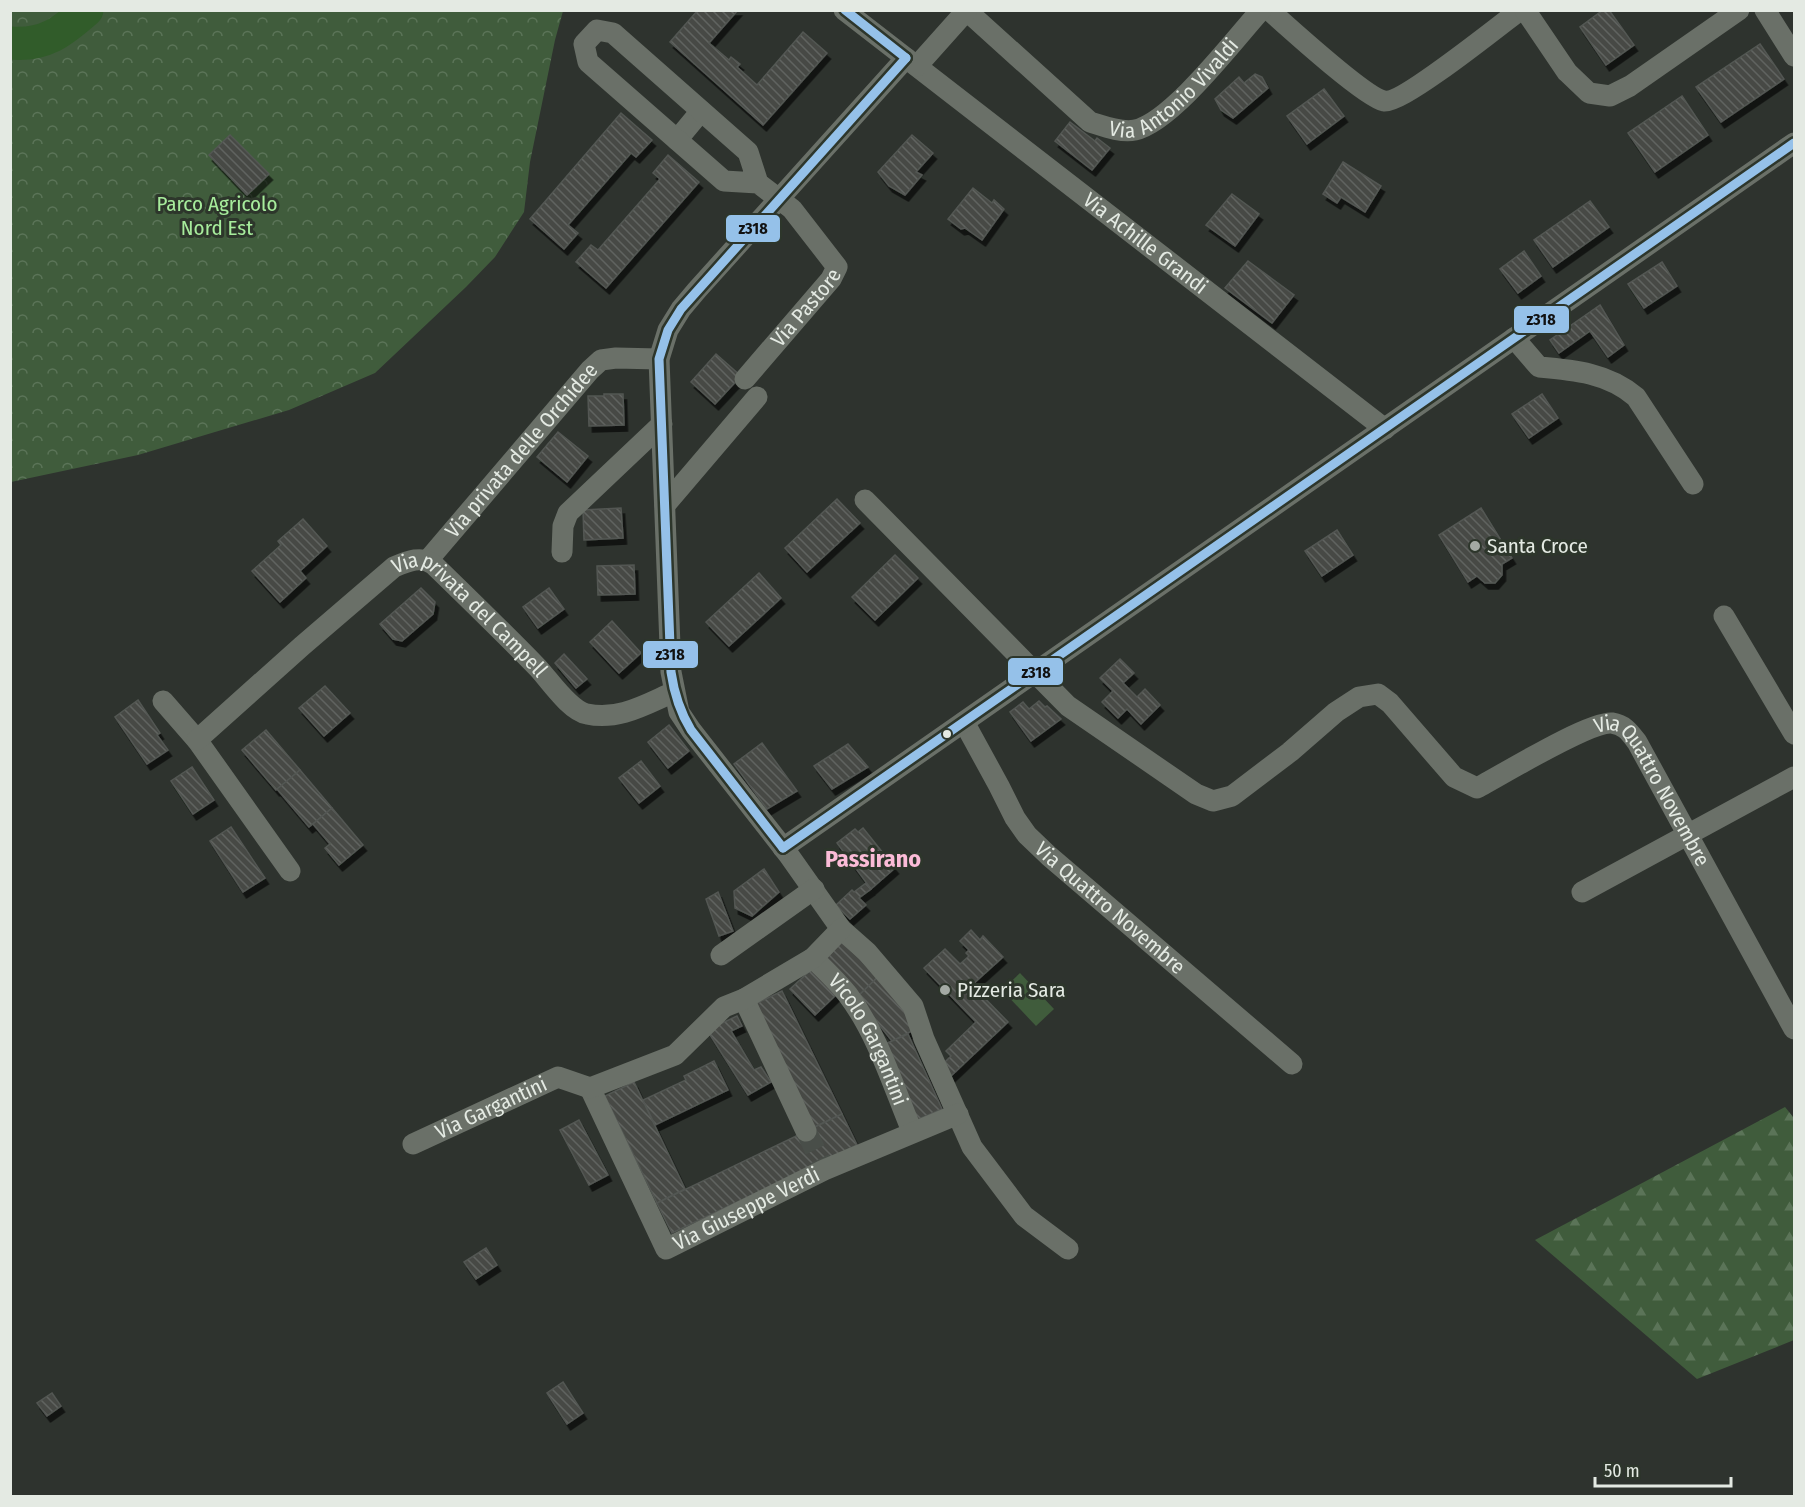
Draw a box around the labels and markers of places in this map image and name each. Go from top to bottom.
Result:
place label: Santa Croce [1487,533,1588,559]
marker: Santa Croce [1468,539,1482,553]
unlabelled marker [941,728,953,740]
place label: Pizzeria Sara [957,977,1066,1003]
marker: Pizzeria Sara [938,983,952,997]

